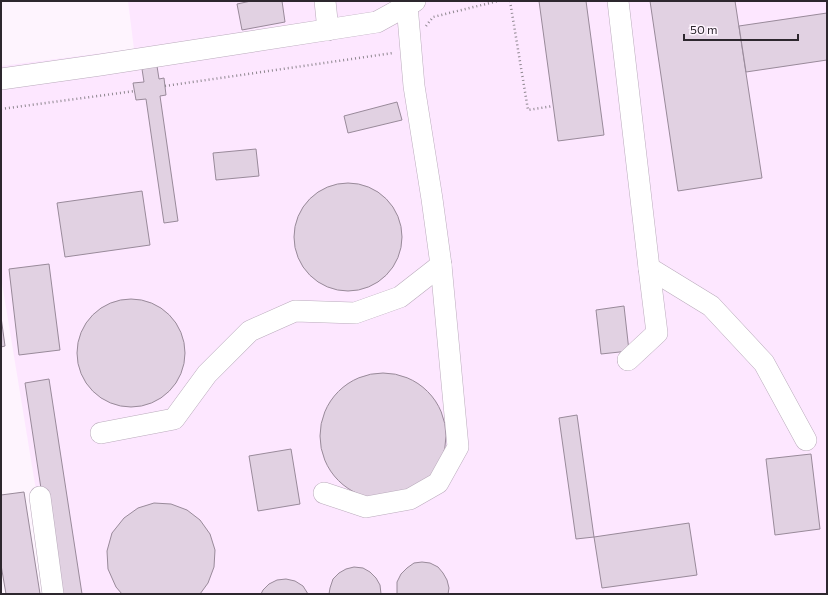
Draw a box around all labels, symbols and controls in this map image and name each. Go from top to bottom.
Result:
scale bar [684,16,798,42]
text: 50 m [690,22,718,36]

